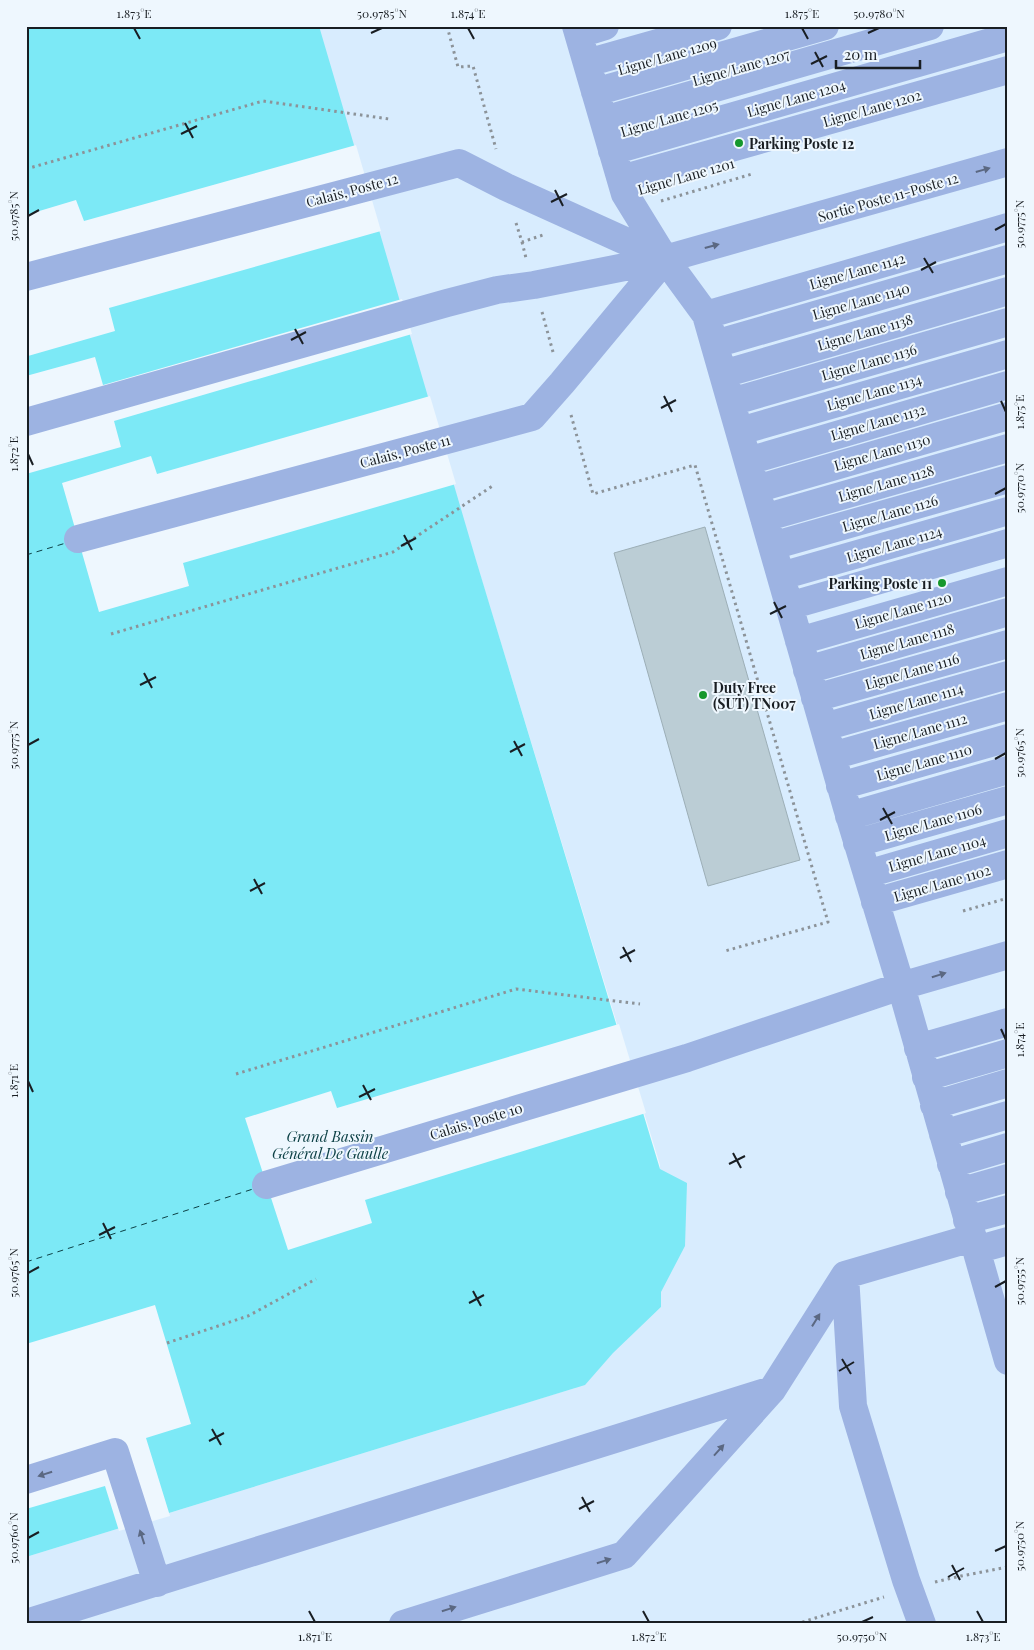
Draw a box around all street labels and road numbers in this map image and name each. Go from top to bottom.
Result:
street label: Ligne/Lane 1209 [615,33,719,79]
street label: Ligne/Lane 1207 [690,44,792,90]
street label: Ligne/Lane 1204 [744,75,848,121]
street label: Ligne/Lane 1202 [821,85,924,131]
street label: Ligne/Lane 1205 [618,95,720,141]
street label: Ligne/Lane 1201 [635,153,737,199]
street label: Sortie Poste 11-Poste 12 [816,168,961,226]
street label: Calais, Poste 12 [304,169,400,211]
street label: Ligne/Lane 1142 [807,248,907,294]
street label: Ligne/Lane 1140 [810,278,912,324]
street label: Ligne/Lane 1138 [815,309,915,355]
street label: Ligne/Lane 1136 [819,339,919,385]
street label: Ligne/Lane 1134 [824,369,924,415]
street label: Ligne/Lane 1132 [828,399,928,445]
street label: Ligne/Lane 1130 [832,429,932,475]
street label: Calais, Poste 11 [358,430,452,472]
street label: Ligne/Lane 1128 [836,460,936,506]
street label: Ligne/Lane 1126 [840,490,940,536]
street label: Ligne/Lane 1124 [844,521,944,567]
street label: Ligne/Lane 1120 [852,587,954,633]
street label: Ligne/Lane 1118 [858,618,956,664]
street label: Ligne/Lane 1116 [863,648,961,694]
street label: Ligne/Lane 1114 [867,678,965,723]
street label: Ligne/Lane 1112 [871,708,969,753]
street label: Ligne/Lane 1110 [874,739,974,785]
street label: Ligne/Lane 1106 [882,799,984,845]
street label: Ligne/Lane 1104 [886,830,988,876]
street label: Ligne/Lane 1102 [891,860,993,906]
street label: Calais, Poste 10 [427,1098,525,1144]

